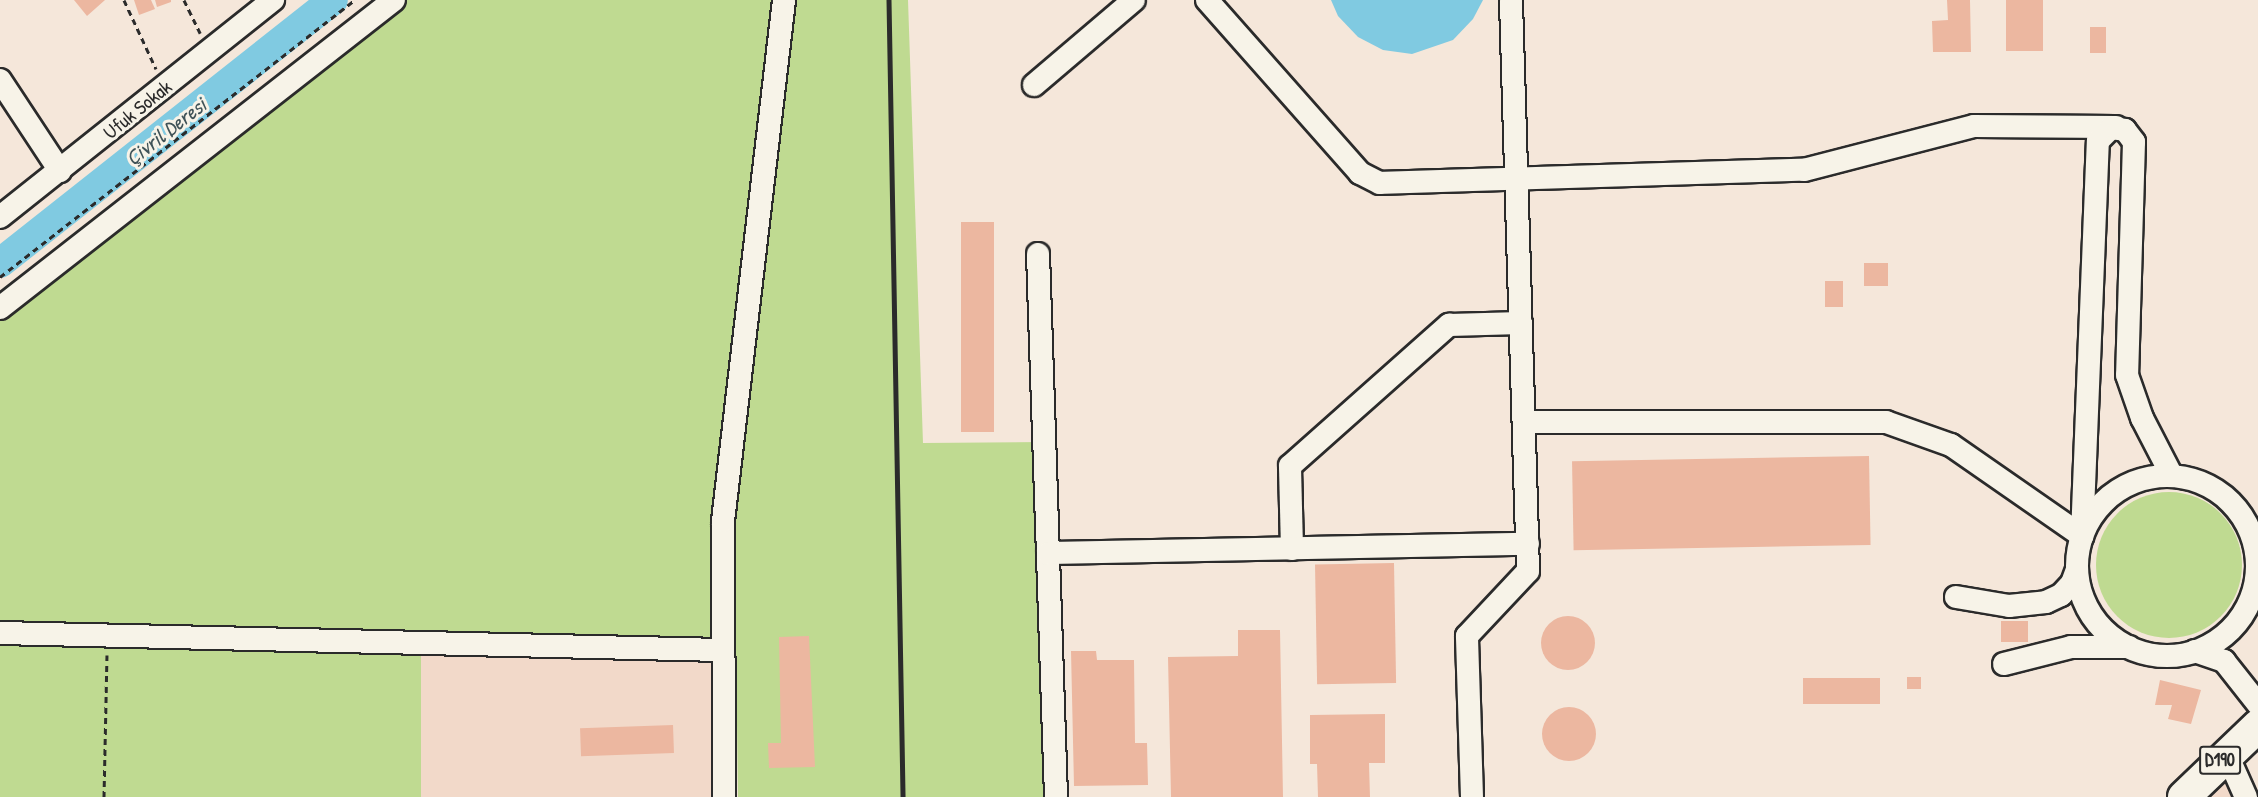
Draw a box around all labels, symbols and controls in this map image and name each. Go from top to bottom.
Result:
street label: Ufuk Sokak [98,74,176,144]
water label: Çivril Deresi [121,93,211,171]
road number: D190 [2199,745,2241,775]

